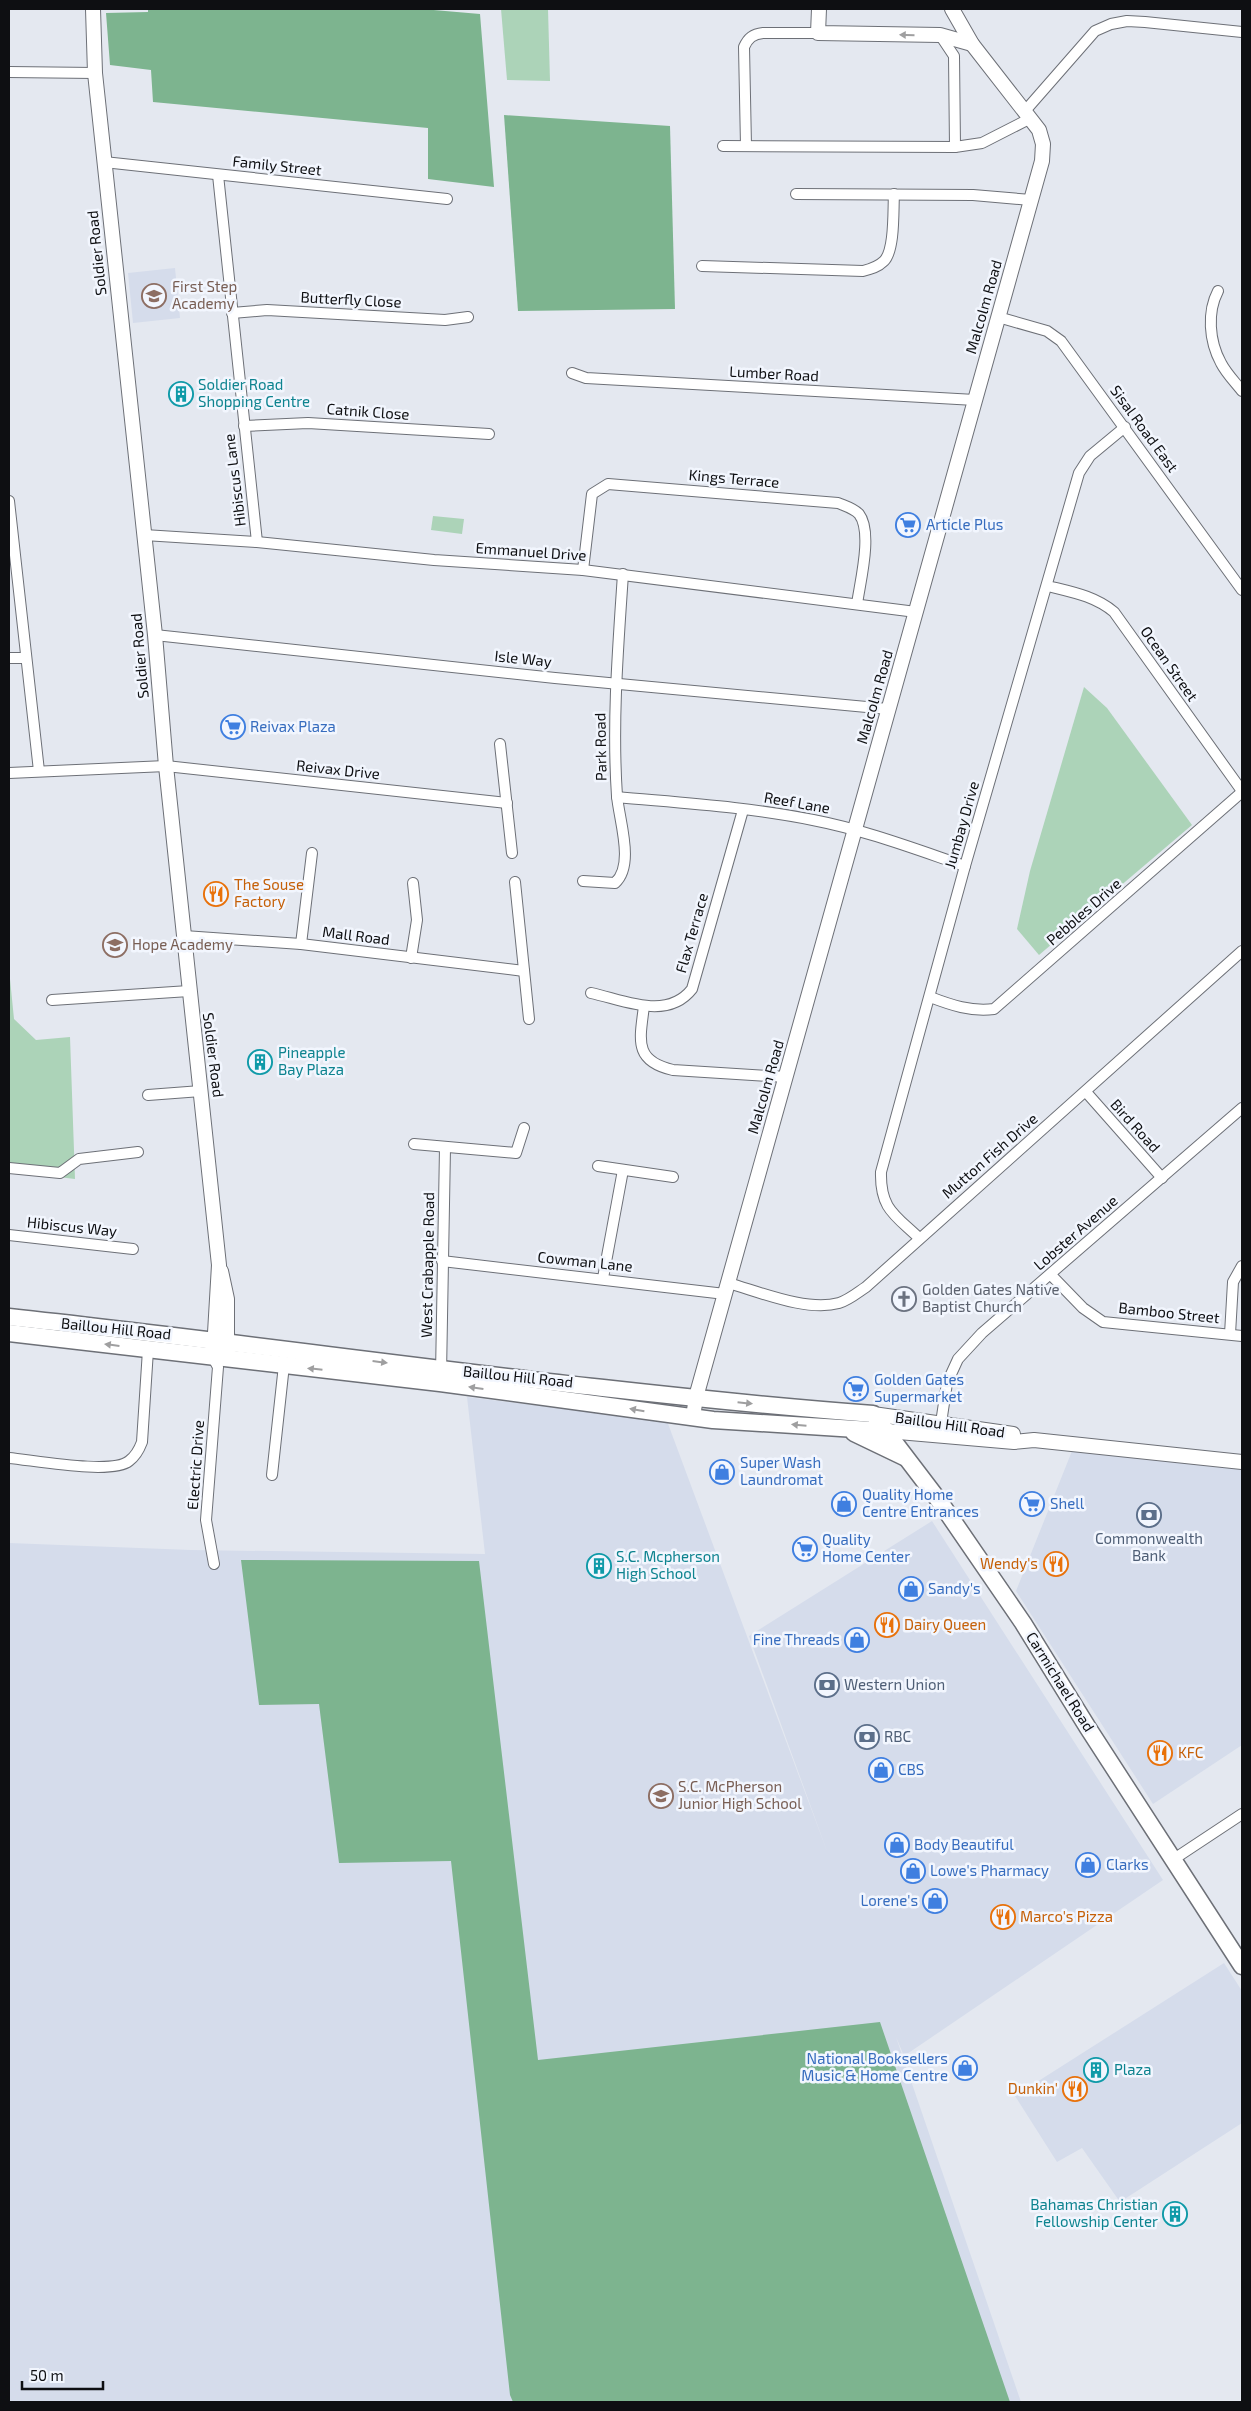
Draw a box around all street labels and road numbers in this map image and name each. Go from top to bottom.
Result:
street label: Family Street [232,151,323,179]
street label: Soldier Road [83,210,109,296]
street label: Malcolm Road [961,258,1005,356]
street label: Butterfly Close [300,287,402,311]
street label: Lumber Road [729,362,819,384]
street label: Sisal Road East [1107,381,1183,476]
street label: Catnik Close [326,399,410,423]
street label: Hibiscus Lane [219,433,249,527]
street label: Kings Terrace [688,465,780,491]
street label: Emmanuel Drive [475,538,587,564]
street label: Soldier Road [126,613,152,699]
street label: Ocean Street [1137,623,1202,705]
street label: Isle Way [494,646,553,670]
street label: Malcolm Road [852,648,896,746]
street label: Park Road [590,713,610,781]
street label: Reivax Drive [295,756,381,782]
street label: Jumbay Drive [940,779,982,871]
street label: Reef Lane [763,787,832,817]
street label: Pebbles Drive [1042,874,1124,949]
street label: Flax Terrace [671,891,711,975]
street label: Mall Road [321,922,391,948]
street label: Soldier Road [200,1011,228,1098]
street label: Malcolm Road [743,1038,787,1136]
street label: Bird Road [1107,1095,1164,1156]
street label: Mutton Fish Drive [938,1109,1041,1202]
street label: Lobster Avenue [1030,1191,1121,1274]
street label: West Crabapple Road [417,1192,437,1338]
street label: Hibiscus Way [26,1212,118,1240]
street label: Cowman Lane [537,1247,634,1275]
street label: Bamboo Street [1118,1298,1221,1326]
street label: Baillou Hill Road [60,1313,172,1343]
street label: Baillou Hill Road [462,1361,574,1391]
street label: Baillou Hill Road [894,1407,1006,1441]
street label: Electric Drive [183,1419,207,1510]
street label: Carmichael Road [1023,1628,1099,1735]

